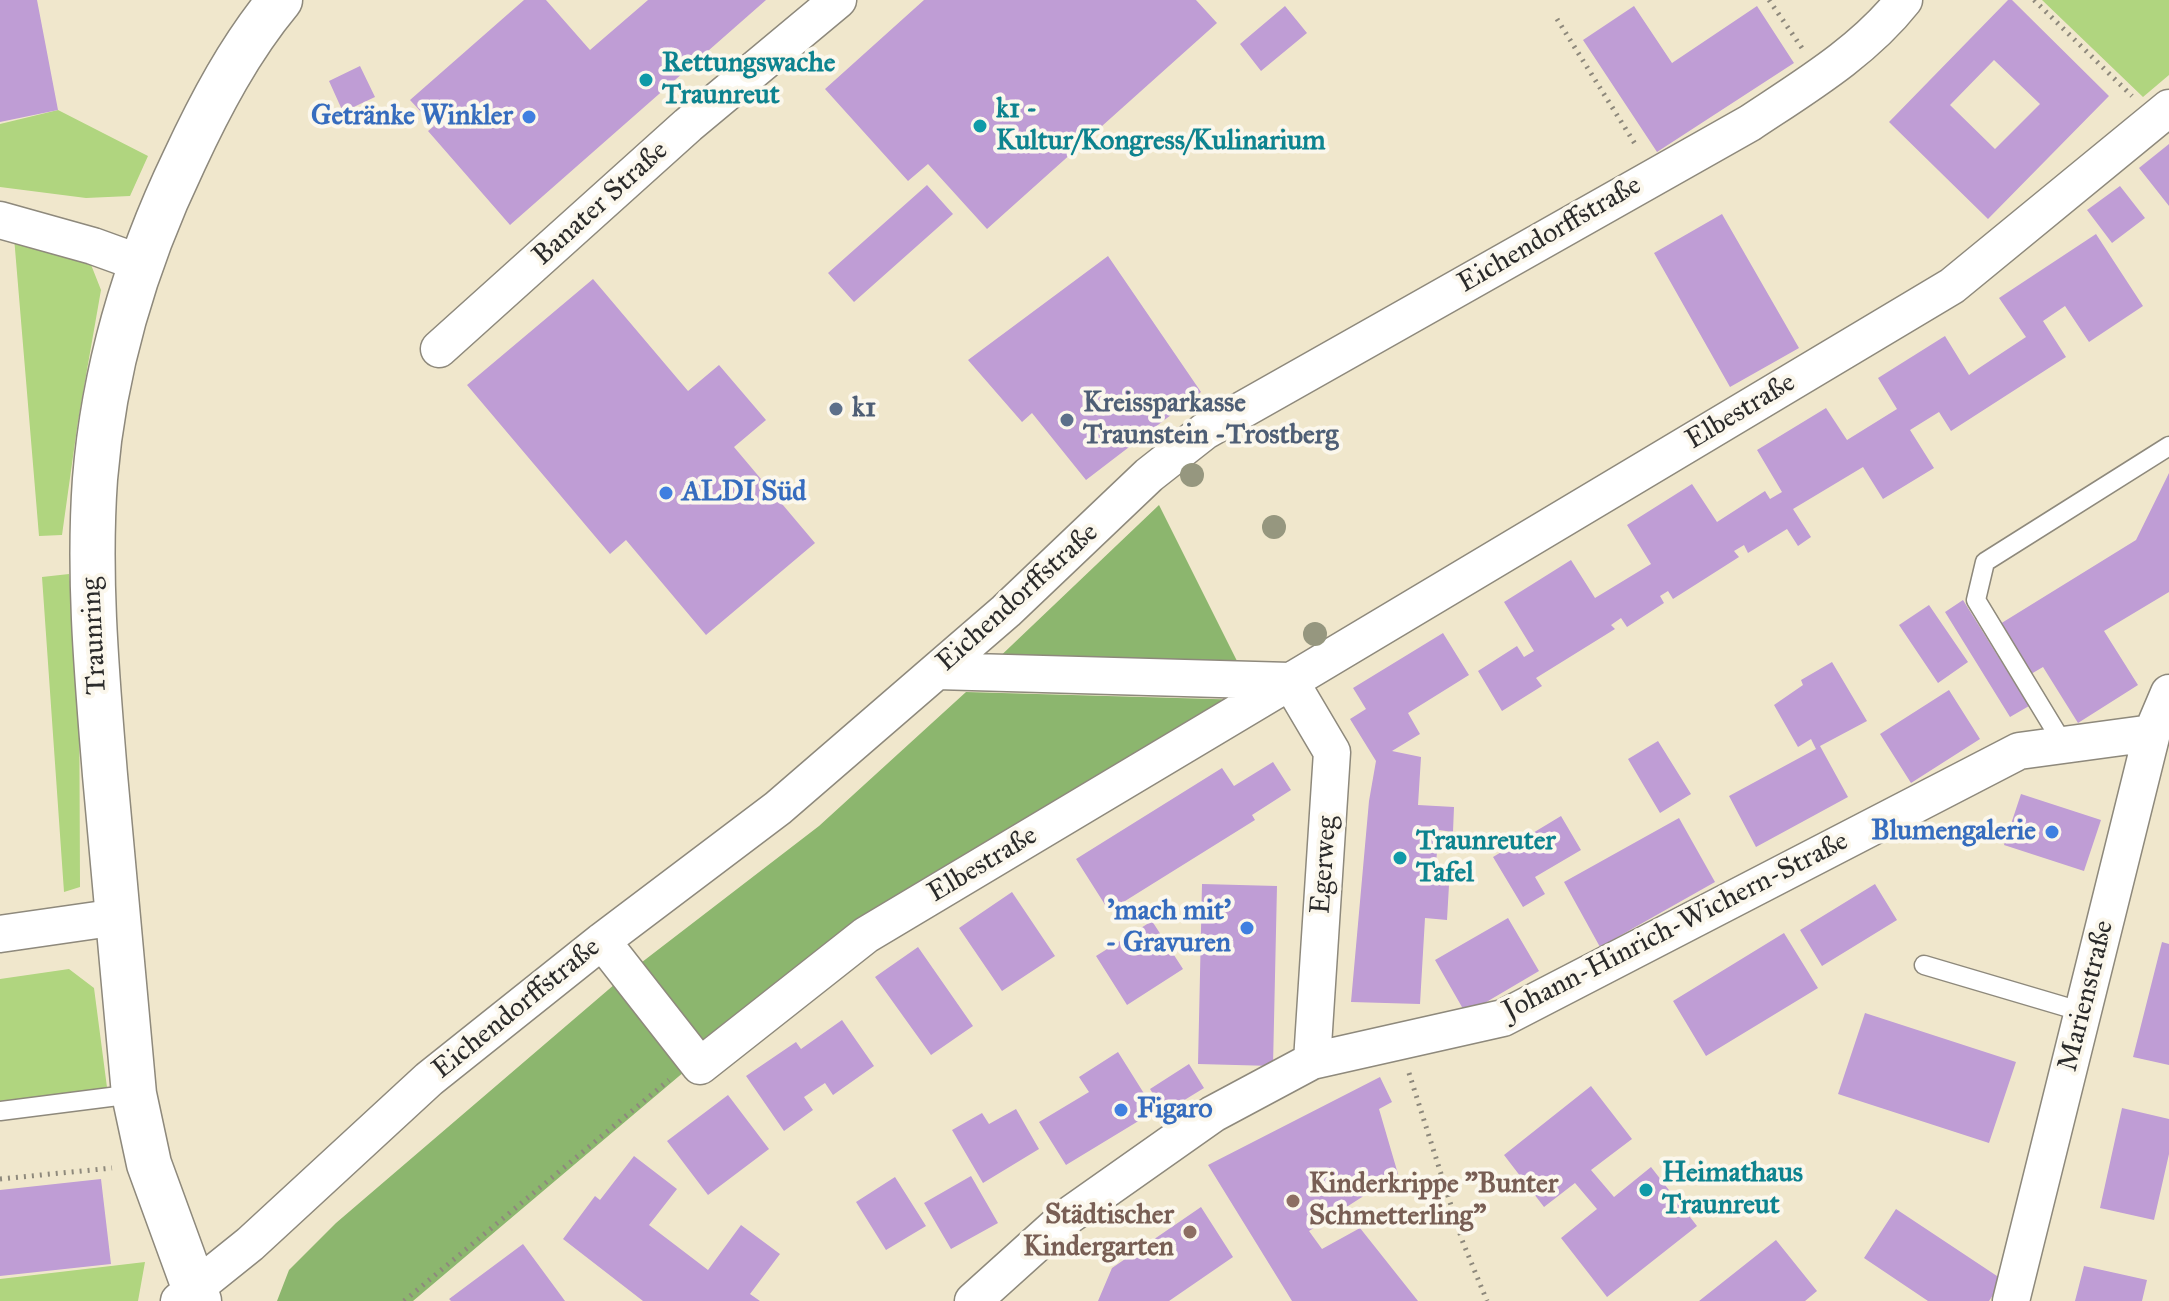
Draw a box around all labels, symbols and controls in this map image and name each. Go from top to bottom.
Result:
place label: Rettungswache Traunreut [662,47,835,113]
marker: Rettungswache Traunreut [637,71,655,89]
place label: k1 - Kultur/Kongress/Kulinarium [996,93,1326,159]
place label: Getränke Winkler [311,100,513,134]
marker: Getränke Winkler [520,108,538,126]
marker: k1 - Kultur/Kongress/Kulinarium [971,117,989,135]
street label: Banater Straße [527,135,675,273]
street label: Eichendorffstraße [1452,169,1648,301]
street label: Elbestraße [1680,366,1802,458]
place label: Kreissparkasse Traunstein -Trostberg [1083,387,1338,453]
place label: k1 [852,392,876,426]
marker: k1 [827,400,845,418]
marker: Kreissparkasse Traunstein -Trostberg [1058,411,1076,429]
place label: ALDI Süd [682,476,806,510]
marker: ALDI Süd [657,484,675,502]
street label: Eichendorffstraße [930,517,1106,679]
street label: Traunring [75,577,115,695]
street label: Egerweg [1305,815,1345,915]
place label: Blumengalerie [1871,815,2036,849]
street label: Elbestraße [922,819,1044,911]
marker: Blumengalerie [2043,823,2061,841]
place label: Traunreuter Tafel [1416,825,1556,891]
street label: Johann-Hinrich-Wichern-Straße [1498,825,1854,1029]
marker: Traunreuter Tafel [1391,849,1409,867]
place label: 'mach mit' - Gravuren [1105,895,1231,961]
street label: Marienstraße [2052,917,2122,1075]
marker: 'mach mit' - Gravuren [1238,919,1256,937]
street label: Eichendorffstraße [426,931,608,1087]
place label: Figaro [1137,1093,1213,1127]
marker: Figaro [1112,1101,1130,1119]
place label: Heimathaus Traunreut [1662,1157,1803,1223]
place label: Kinderkrippe "Bunter Schmetterling" [1309,1168,1558,1234]
marker: Heimathaus Traunreut [1637,1181,1655,1199]
marker: Kinderkrippe "Bunter Schmetterling" [1284,1192,1302,1210]
place label: Städtischer Kindergarten [1023,1199,1174,1265]
marker: Städtischer Kindergarten [1181,1223,1199,1241]

